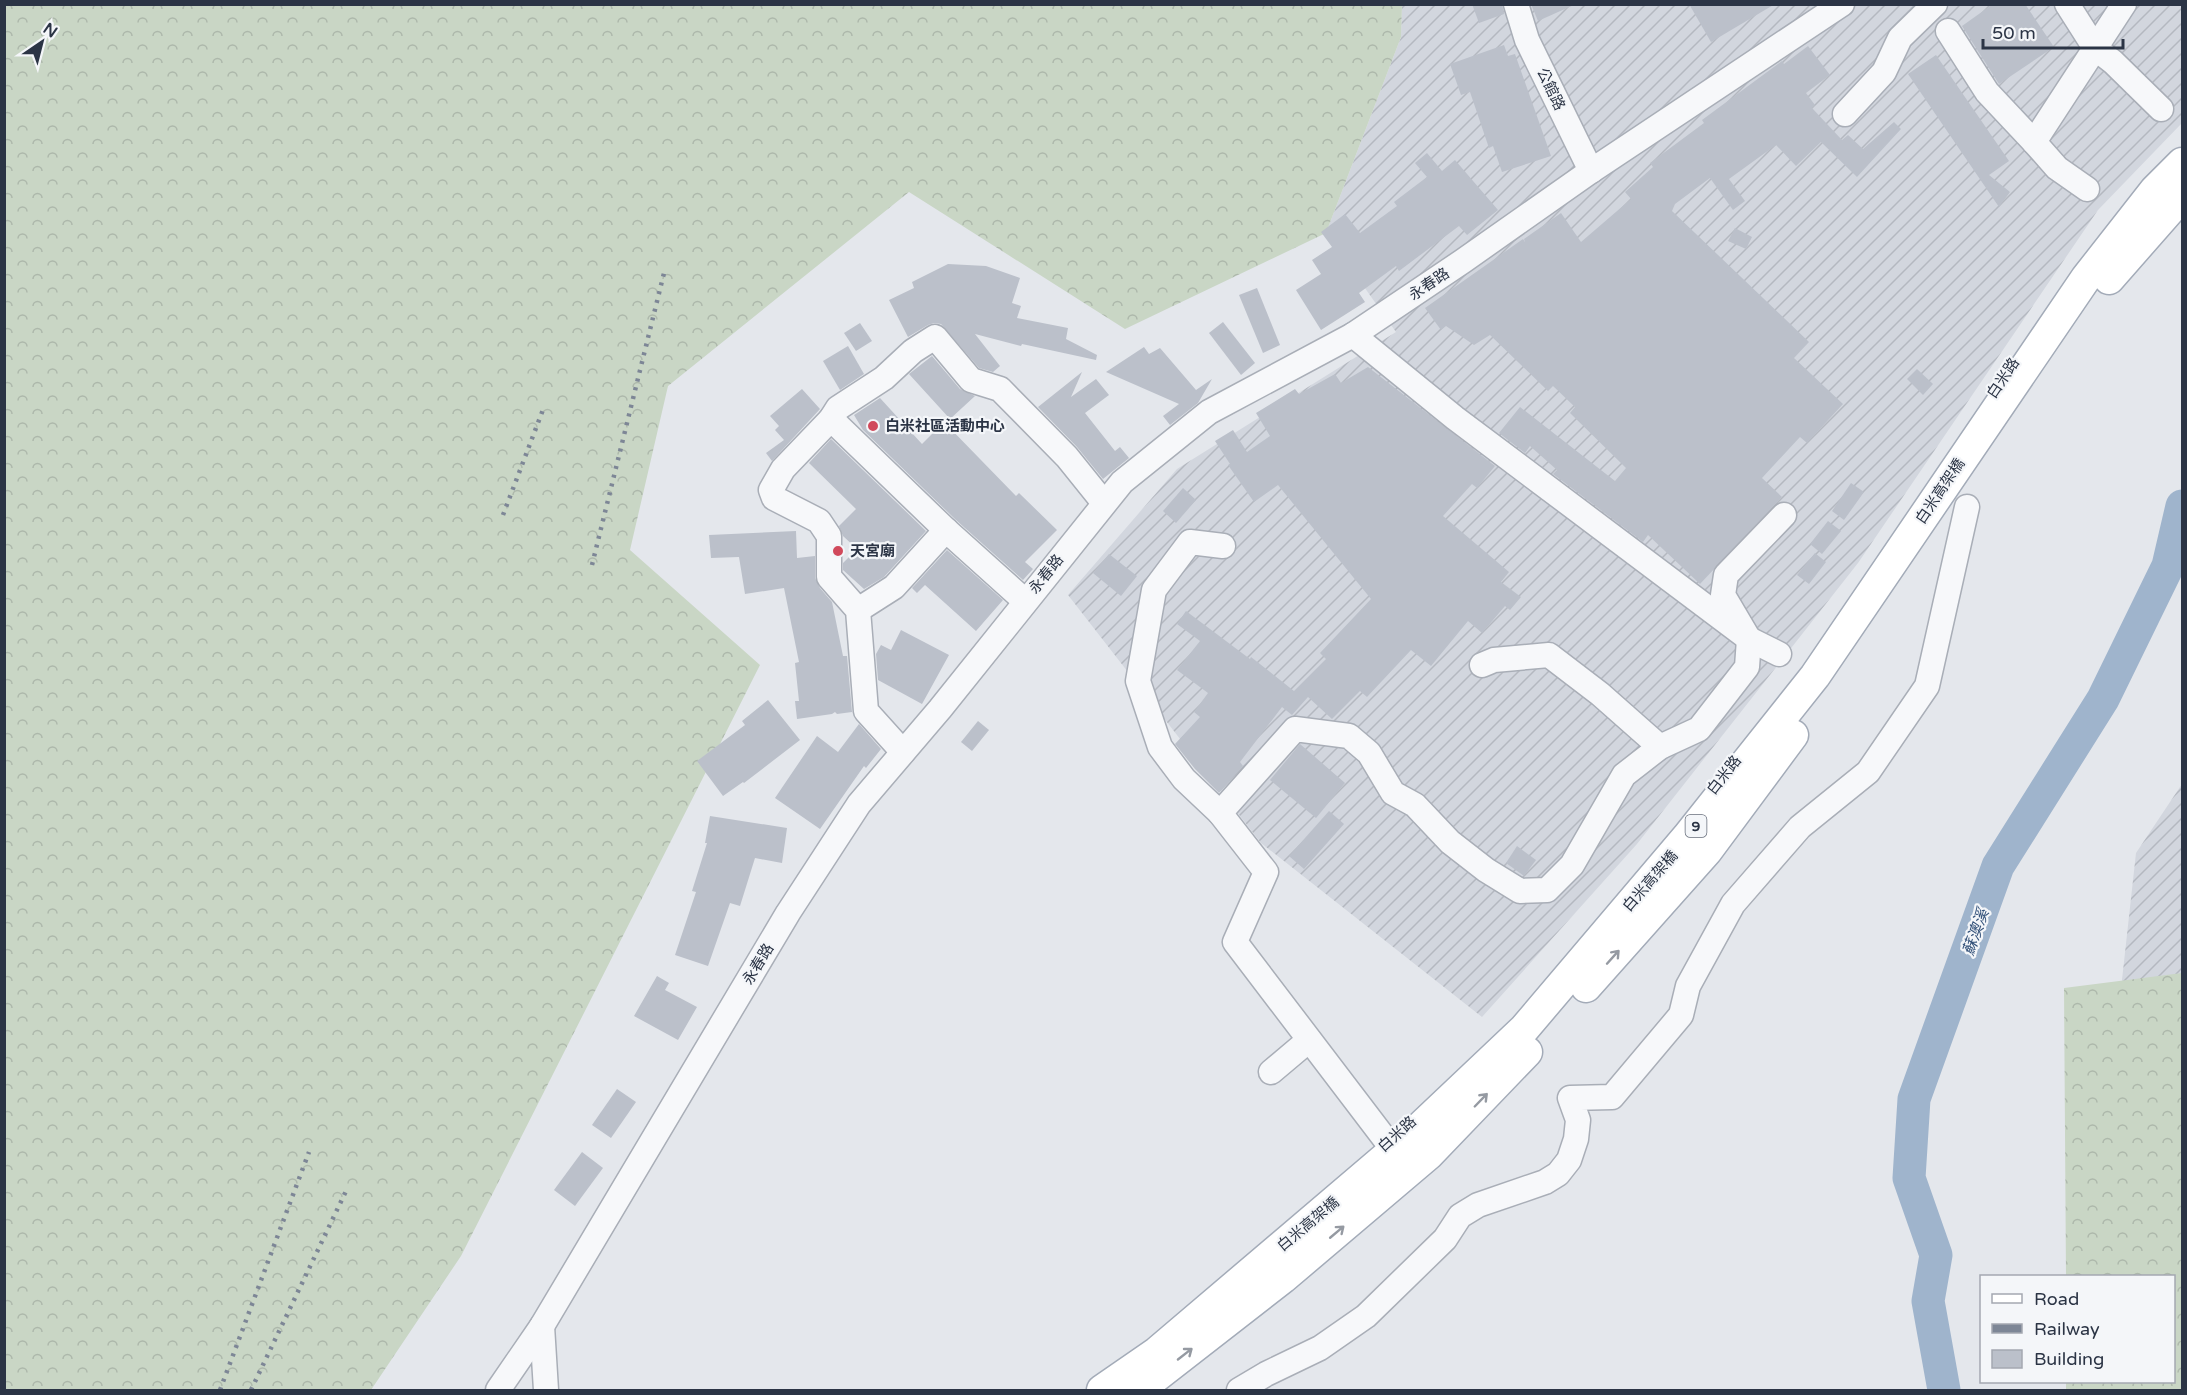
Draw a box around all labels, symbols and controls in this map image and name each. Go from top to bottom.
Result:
north arrow [12,12,72,72]
scale bar [1983,12,2122,50]
text: N [39,19,61,42]
text: 50 m [1992,22,2036,44]
street label: 公館路 [1533,65,1569,113]
street label: 永春路 [1405,264,1453,304]
street label: 白米路 [1983,354,2023,402]
place label: 白米社區活動中心 [885,417,1005,435]
marker: 白米社區活動中心 [866,419,880,433]
street label: 白米高架橋 [1912,455,1968,527]
place label: 天宮廟 [850,542,895,560]
marker: 天宮廟 [831,544,845,558]
street label: 永春路 [1025,551,1067,597]
street label: 白米路 [1703,752,1745,798]
road number: 9 [1686,815,1706,837]
street label: 白米高架橋 [1619,847,1681,915]
water label: 蘇澳溪 [1958,904,1994,958]
street label: 永春路 [739,940,777,988]
one-way arrow [1606,950,1620,965]
one-way arrow [1473,1093,1488,1108]
street label: 白米路 [1374,1112,1420,1156]
street label: 白米高架橋 [1273,1193,1343,1255]
one-way arrow [1329,1225,1344,1239]
legend [1980,1275,2175,1383]
text: Road [2034,1288,2079,1310]
text: Railway [2034,1318,2100,1340]
one-way arrow [1177,1348,1193,1361]
text: Building [2034,1348,2104,1370]

